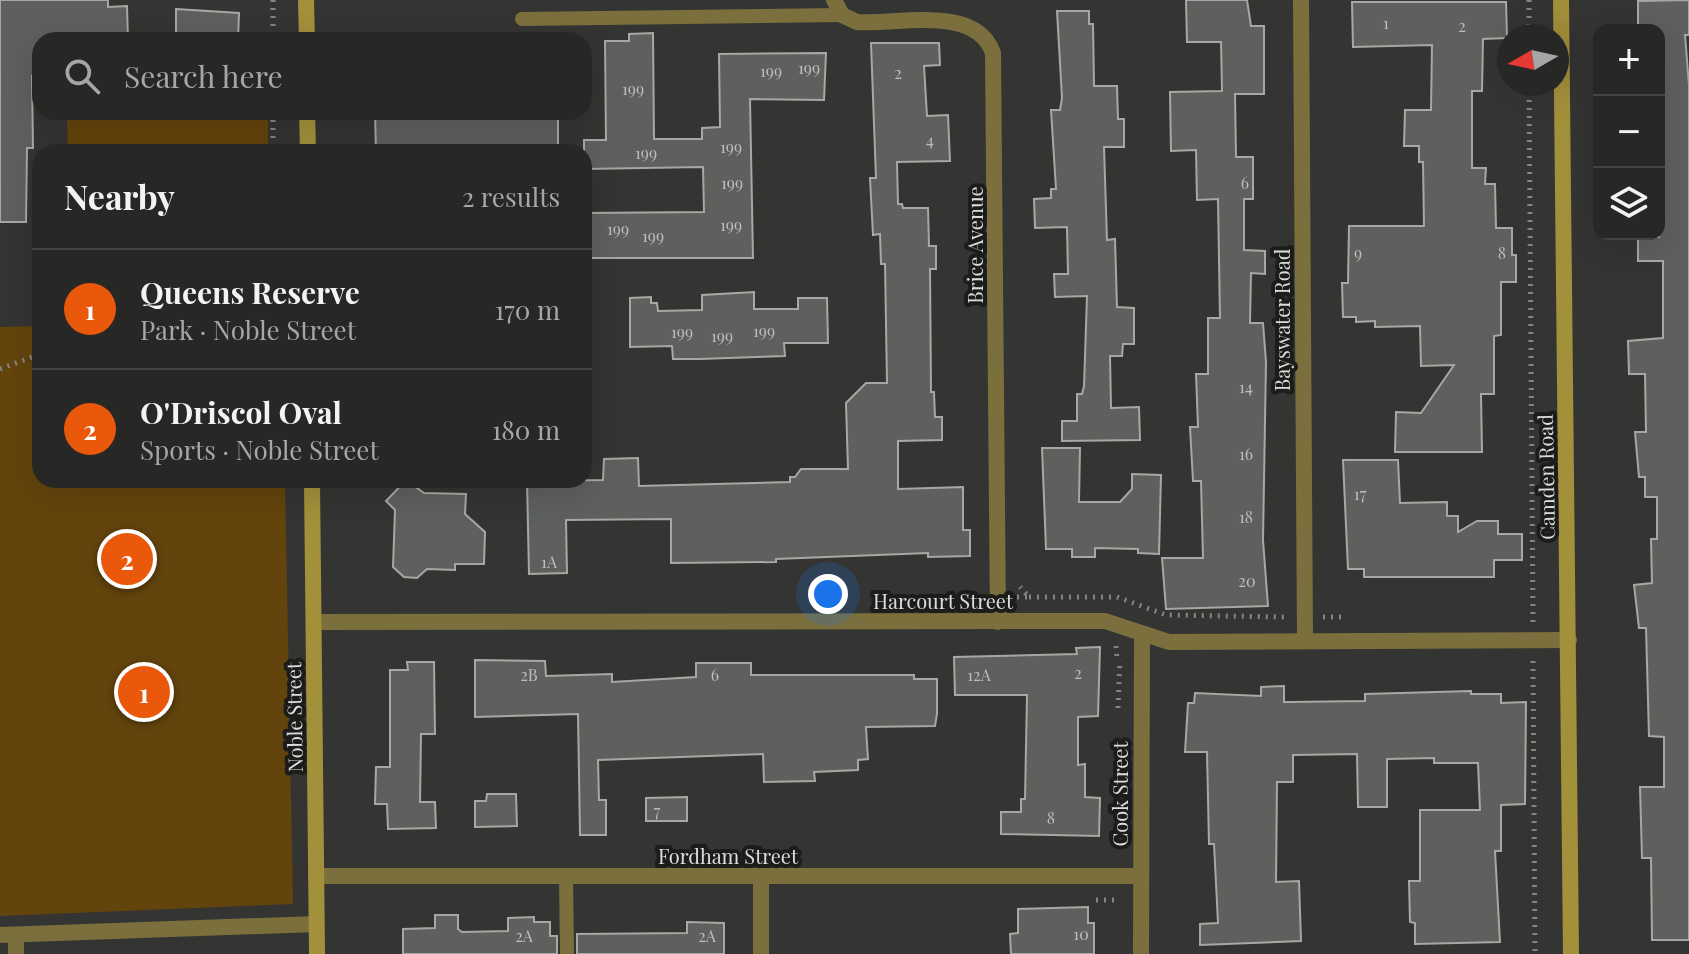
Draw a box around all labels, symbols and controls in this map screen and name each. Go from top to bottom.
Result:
house number: 1 [1383,12,1389,33]
house number: 2 [1458,15,1466,36]
north arrow [1497,24,1569,96]
map controls [1593,24,1665,240]
button: + [1593,24,1665,96]
search box [32,32,592,120]
icon: search [60,54,104,98]
text: Search here [124,56,283,96]
house number: 199 [798,57,820,78]
house number: 199 [760,60,782,81]
house number: 2 [894,62,902,83]
house number: 199 [622,78,644,99]
button: − [1593,96,1665,168]
house number: 4 [926,129,934,150]
house number: 199 [720,136,742,157]
house number: 199 [635,142,657,163]
button: layers [1593,168,1665,240]
house number: 199 [721,172,743,193]
house number: 6 [1241,172,1249,193]
text: Nearby [64,173,175,219]
text: 2 results [462,179,560,214]
street label: Brice Avenue [961,186,988,304]
house number: 199 [720,214,742,235]
house number: 199 [607,218,629,239]
house number: 199 [642,225,664,246]
house number: 9 [1354,242,1362,263]
house number: 8 [1498,242,1506,263]
street label: Bayswater Road [1268,248,1295,391]
text: Queens Reserve [140,272,360,312]
text: 1 [85,292,95,327]
text: 170 m [495,292,560,327]
text: Park · Noble Street [140,312,356,347]
house number: 199 [753,320,775,341]
house number: 199 [671,321,693,342]
house number: 199 [711,325,733,346]
house number: 14 [1239,376,1253,397]
text: O'Driscol Oval [140,392,342,432]
text: 2 [83,412,97,447]
text: 180 m [492,412,560,447]
street label: Camden Road [1531,414,1560,540]
text: Sports · Noble Street [140,432,379,467]
house number: 16 [1239,443,1253,464]
house number: 17 [1354,483,1367,504]
house number: 18 [1239,506,1253,527]
pin: 2 [101,529,153,589]
house number: 1A [541,551,558,572]
house number: 20 [1238,570,1256,591]
your location [808,574,848,614]
street label: Harcourt Street [873,587,1014,614]
street label: Noble Street [279,661,308,772]
pin: 1 [118,662,170,722]
house number: 2 [1074,662,1082,683]
house number: 2B [520,664,538,685]
house number: 6 [711,664,719,685]
house number: 12A [967,664,992,685]
street label: Cook Street [1106,741,1133,846]
house number: 7 [654,800,661,821]
house number: 8 [1047,807,1055,828]
street label: Fordham Street [658,842,799,869]
house number: 10 [1073,923,1089,944]
house number: 2A [515,925,534,946]
house number: 2A [698,925,717,946]

